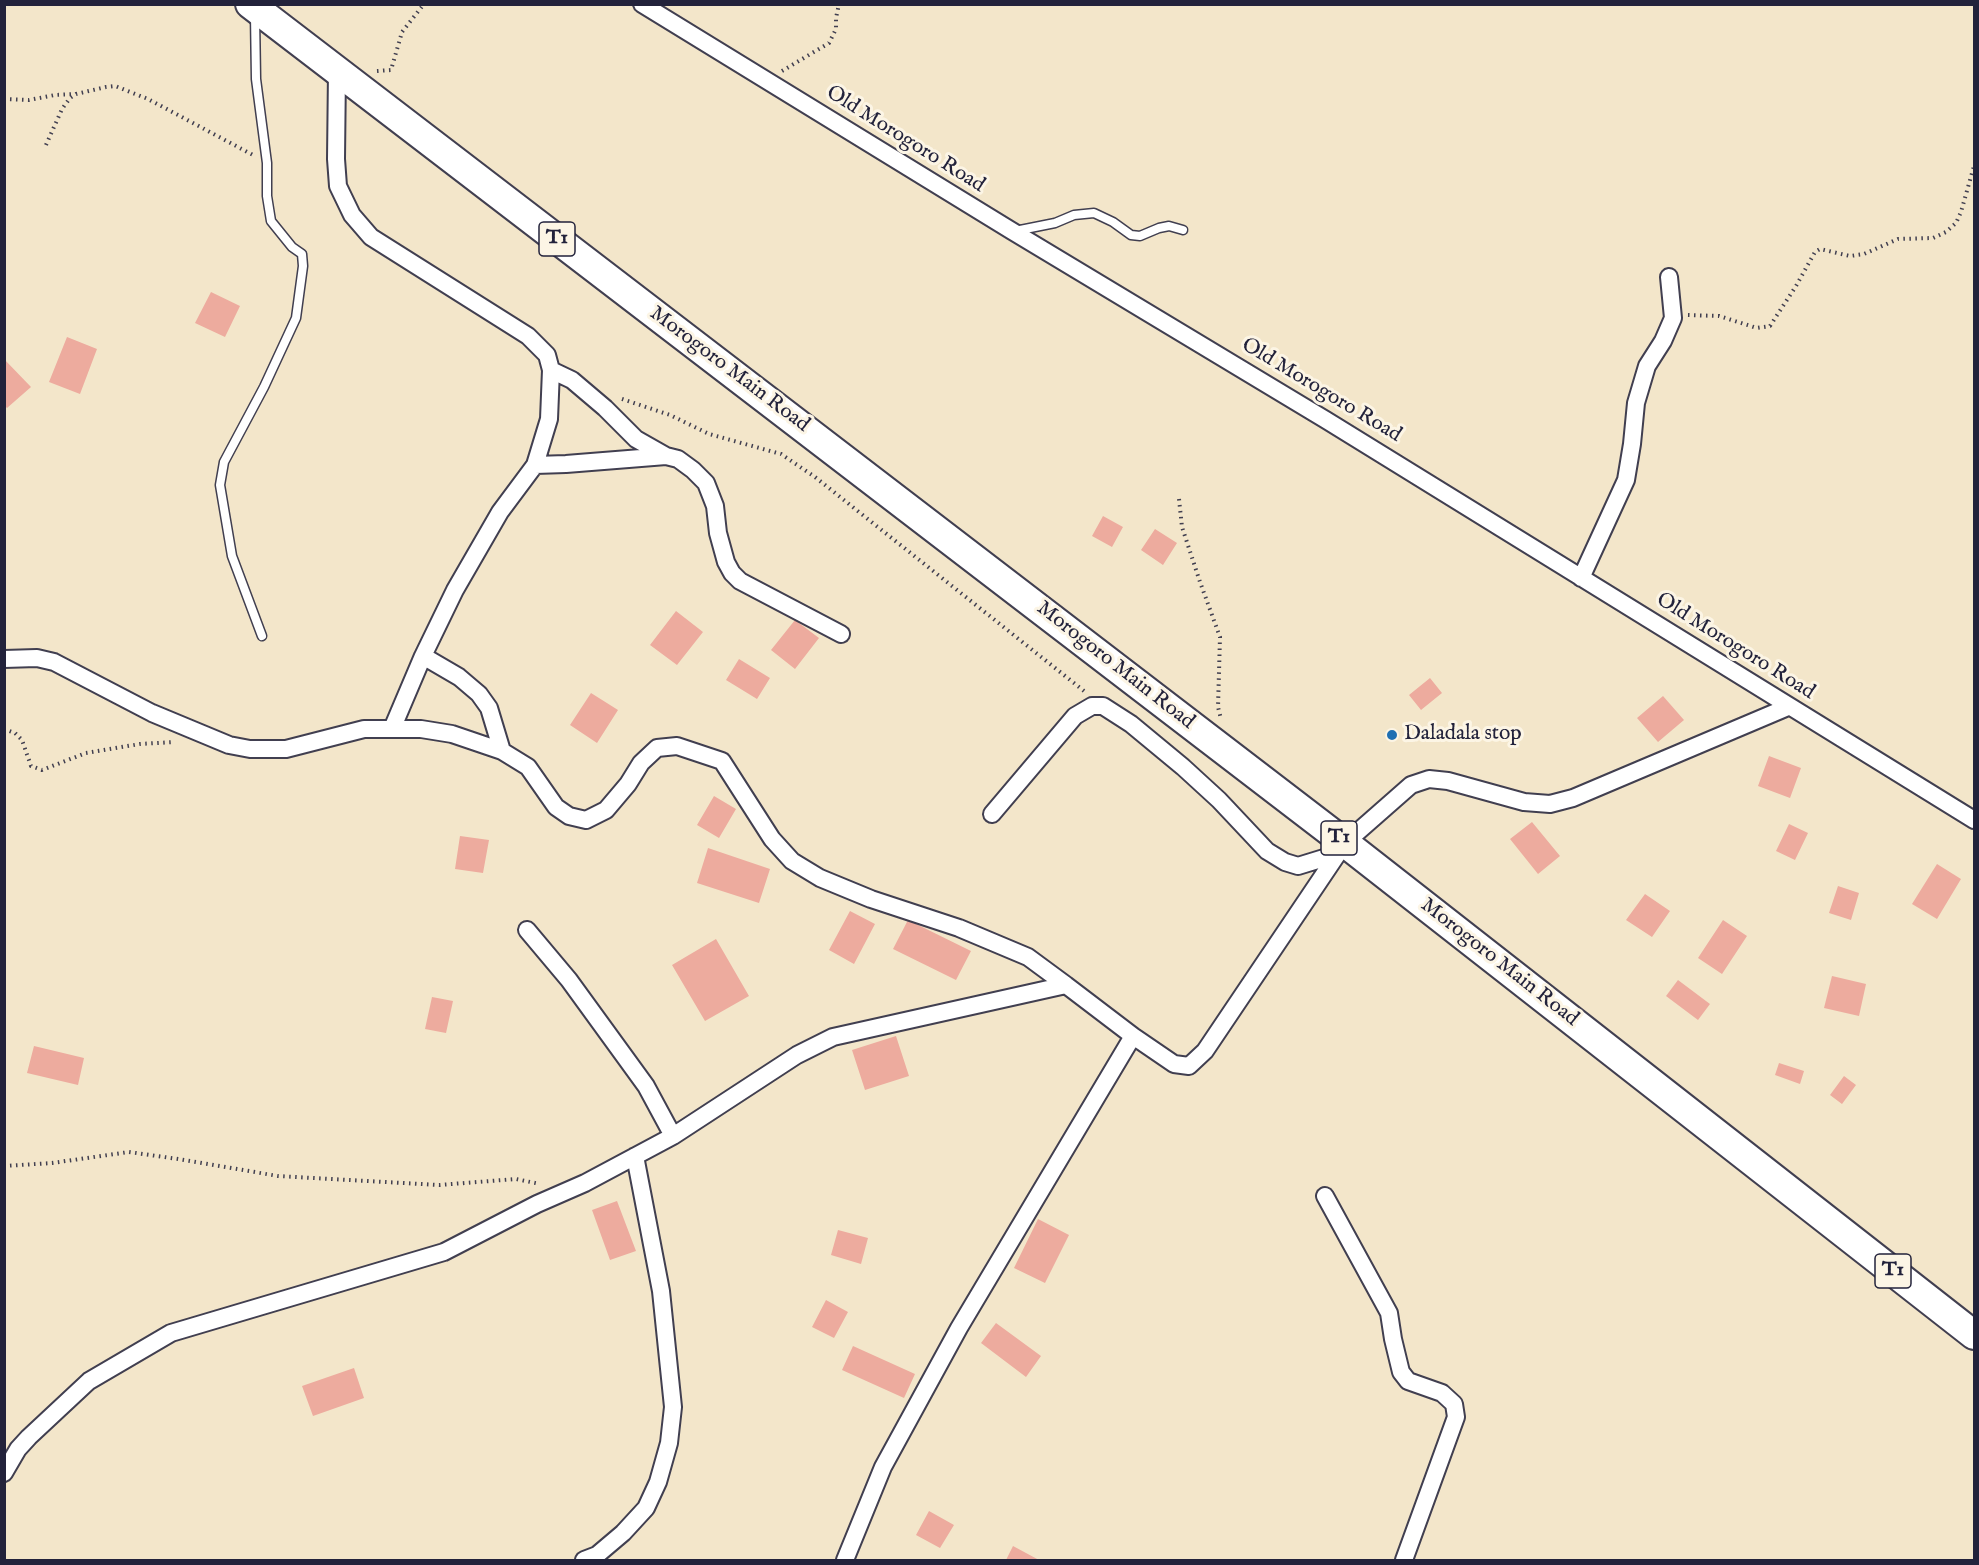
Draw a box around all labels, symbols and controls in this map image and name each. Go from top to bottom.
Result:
street label: Old Morogoro Road [821,81,989,199]
road number: T1 [539,222,575,256]
street label: Morogoro Main Road [644,302,814,438]
street label: Old Morogoro Road [1236,333,1406,449]
street label: Old Morogoro Road [1651,588,1819,706]
street label: Morogoro Main Road [1031,596,1199,736]
place label: Daladala stop [1404,722,1522,748]
marker: Daladala stop [1385,728,1399,742]
road number: T1 [1321,821,1357,855]
street label: Morogoro Main Road [1415,893,1583,1033]
road number: T1 [1875,1254,1911,1288]

